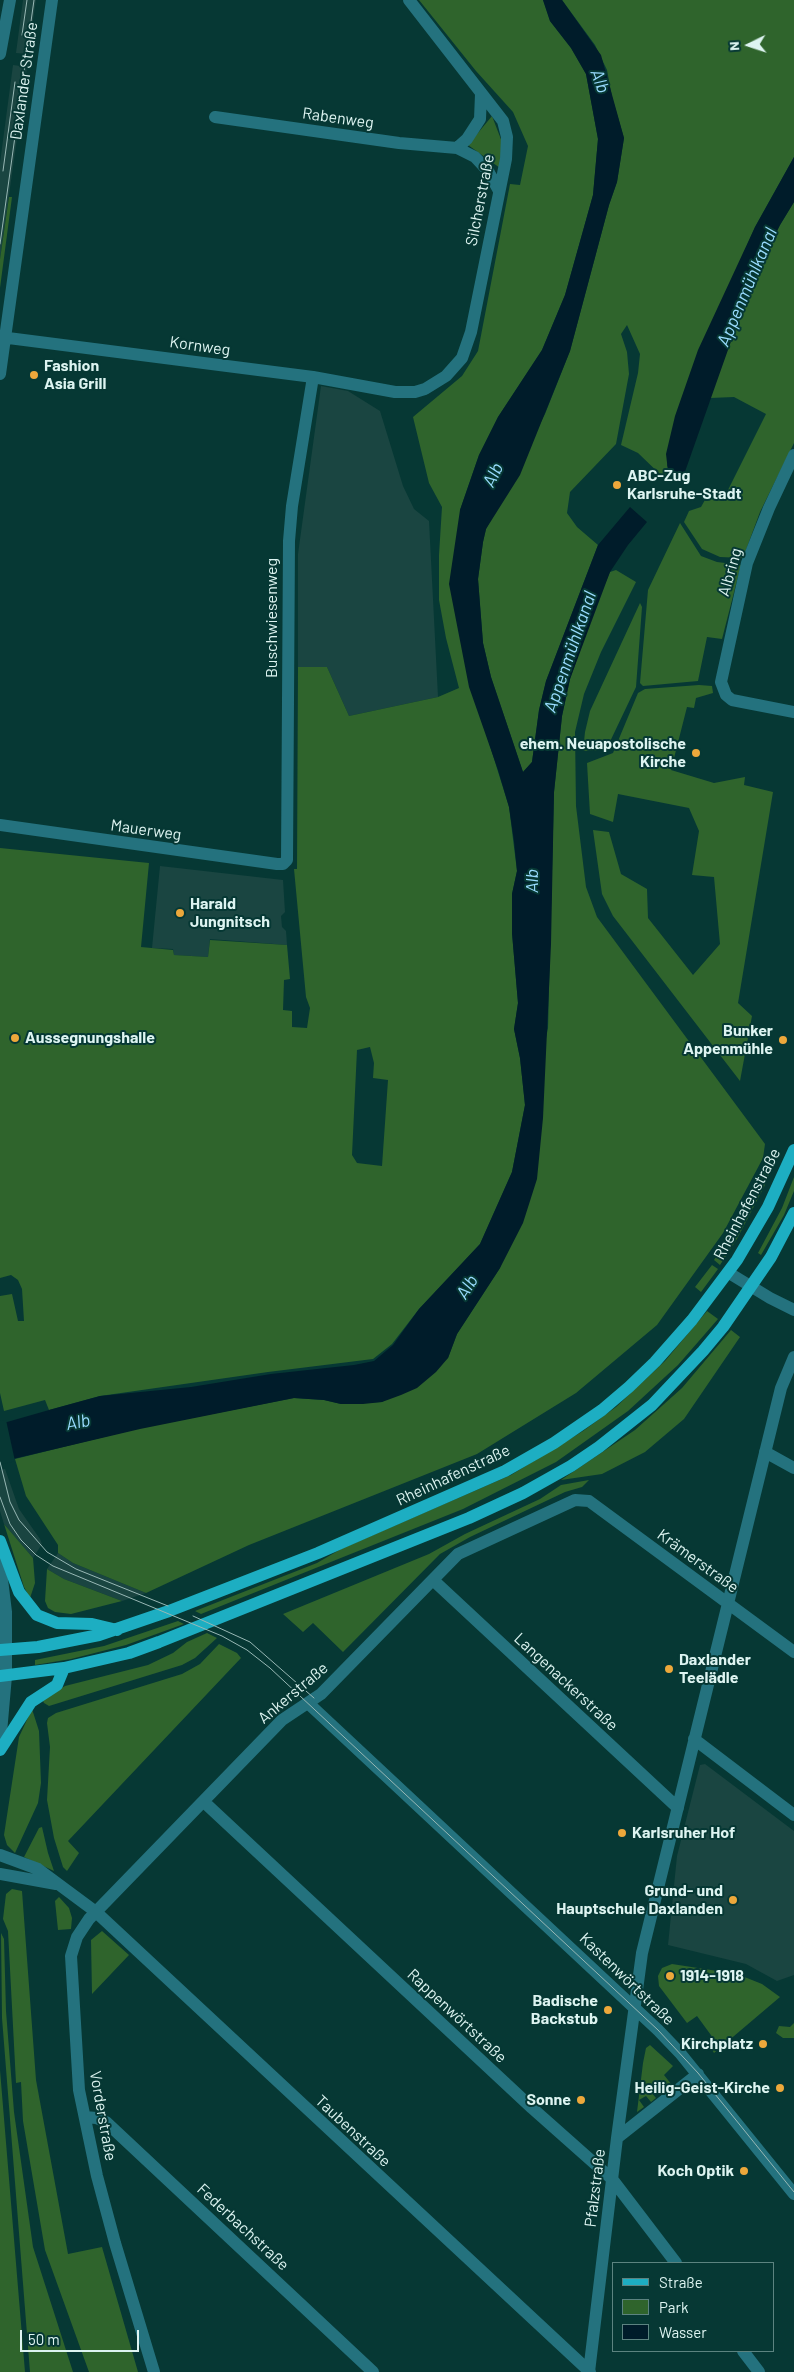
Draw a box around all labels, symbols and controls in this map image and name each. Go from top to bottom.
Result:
north arrow [724,20,774,70]
street label: Daxlander Straße [6,21,42,141]
text: N [725,41,742,51]
water label: Alb [586,66,614,96]
street label: Rabenweg [301,103,375,133]
street label: Silcherstraße [462,152,498,248]
water label: Appenmühlkanal [712,224,782,350]
street label: Kornweg [169,332,231,360]
place label: Fashion Asia Grill [44,356,106,394]
marker: Fashion Asia Grill [28,369,40,381]
water label: Alb [478,459,508,491]
place label: ABC-Zug Karlsruhe-Stadt [627,466,742,504]
marker: ABC-Zug Karlsruhe-Stadt [611,479,623,491]
street label: Albring [714,546,746,598]
street label: Buschwiesenweg [262,558,282,678]
water label: Appenmühlkanal [539,589,601,715]
place label: ehem. Neuapostolische Kirche [520,734,686,772]
marker: ehem. Neuapostolische Kirche [690,747,702,759]
street label: Mauerweg [109,816,183,844]
water label: Alb [521,869,543,893]
place label: Harald Jungnitsch [190,894,270,932]
marker: Harald Jungnitsch [174,907,186,919]
place label: Bunker Appenmühle [683,1021,773,1059]
place label: Aussegnungshalle [25,1028,155,1048]
marker: Aussegnungshalle [9,1032,21,1044]
marker: Bunker Appenmühle [777,1034,789,1046]
street label: Rheinhafenstraße [710,1145,784,1263]
water label: Alb [451,1271,483,1303]
water label: Alb [64,1409,92,1435]
street label: Rheinhafenstraße [393,1440,513,1510]
street label: Krämerstraße [653,1525,743,1597]
street label: Langenackerstraße [510,1629,622,1735]
place label: Daxlander Teelädle [679,1650,751,1688]
street label: Ankerstraße [254,1658,332,1728]
marker: Daxlander Teelädle [663,1663,675,1675]
place label: Karlsruher Hof [632,1823,735,1843]
marker: Karlsruher Hof [616,1827,628,1839]
place label: Grund- und Hauptschule Daxlanden [556,1881,723,1919]
marker: Grund- und Hauptschule Daxlanden [727,1894,739,1906]
street label: Kastenwörtstraße [575,1929,679,2029]
street label: Rappenwörtstraße [403,1965,511,2067]
place label: 1914-1918 [680,1966,744,1986]
marker: 1914-1918 [664,1970,676,1982]
place label: Badische Backstub [531,1991,598,2029]
marker: Badische Backstub [602,2004,614,2016]
place label: Kirchplatz [681,2034,753,2054]
marker: Kirchplatz [757,2038,769,2050]
street label: Vorderstraße [86,2069,120,2163]
place label: Heilig-Geist-Kirche [635,2078,770,2098]
marker: Heilig-Geist-Kirche [774,2082,786,2094]
place label: Sonne [526,2090,571,2110]
street label: Taubenstraße [311,2091,395,2171]
marker: Sonne [575,2094,587,2106]
street label: Pfalzstraße [581,2148,609,2228]
place label: Koch Optik [657,2161,734,2181]
marker: Koch Optik [738,2165,750,2177]
street label: Federbachstraße [193,2179,293,2275]
legend [612,2262,774,2352]
text: Straße [659,2273,703,2291]
text: Park [659,2298,688,2316]
scale bar [22,2320,141,2352]
text: Wasser [659,2323,707,2341]
text: 50 m [28,2330,60,2348]

